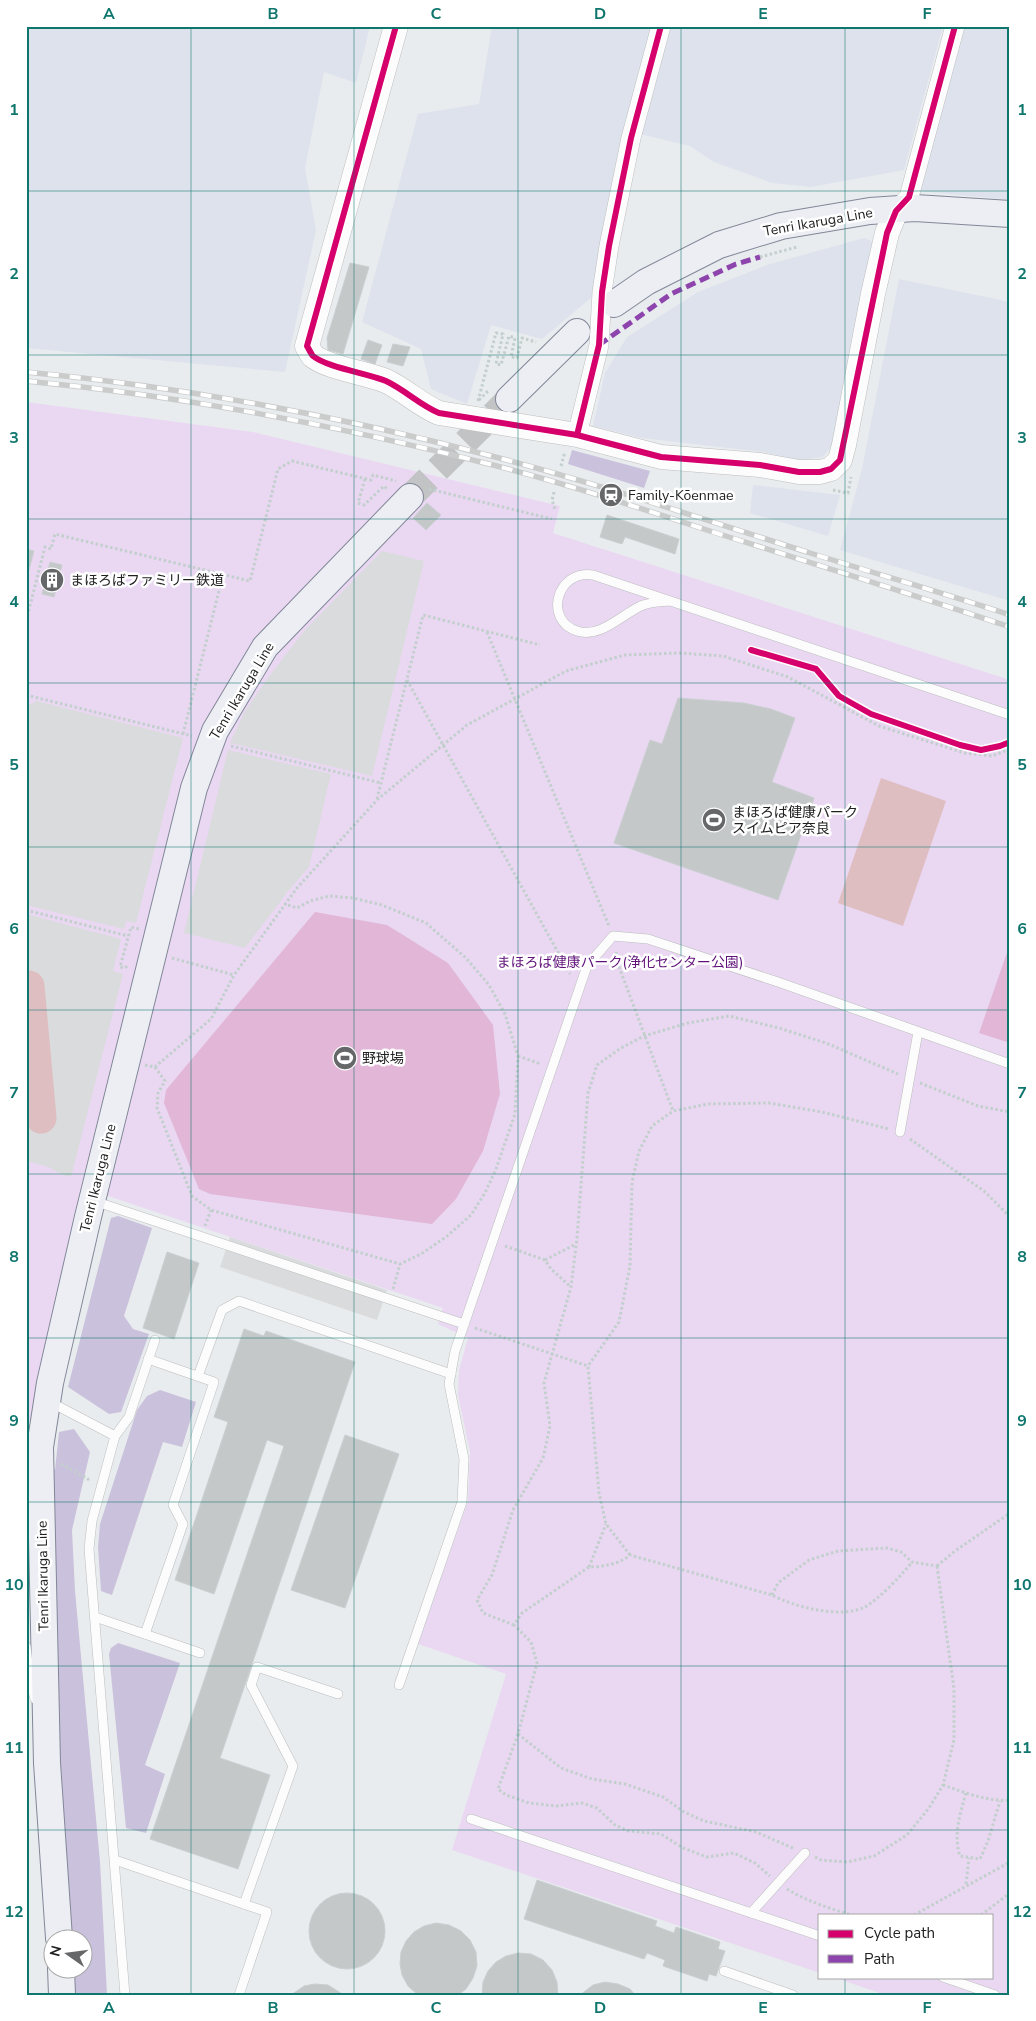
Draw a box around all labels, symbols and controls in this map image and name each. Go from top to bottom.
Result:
text: A [103,3,115,25]
text: B [267,3,279,25]
text: C [431,3,442,25]
text: D [594,3,606,25]
text: E [758,3,768,25]
text: F [923,3,932,25]
text: 1 [9,99,19,121]
text: 1 [1017,99,1027,121]
street label: Tenri Ikaruga Line [762,203,874,241]
text: 2 [9,263,19,285]
text: 2 [1017,263,1027,285]
text: 3 [9,427,19,449]
text: 3 [1017,427,1027,449]
station icon: Family-Kōenmae [598,482,624,508]
place label: Family-Kōenmae [628,486,734,505]
building icon: まほろばファミリー鉄道 [39,567,65,593]
place label: まほろばファミリー鉄道 [70,571,224,590]
text: 4 [9,591,19,613]
text: 4 [1017,591,1027,613]
street label: Tenri Ikaruga Line [205,639,279,743]
text: 5 [9,754,19,776]
text: 5 [1017,754,1027,776]
place label: まほろば健康パーク スイムピア奈良 [732,803,858,838]
sports icon: まほろば健康パーク スイムピア奈良 [701,807,727,833]
text: 6 [9,918,19,940]
text: 6 [1017,918,1027,940]
park label: まほろば健康パーク(浄化センター公園) [497,953,743,972]
sports icon: 野球場 [332,1045,358,1071]
place label: 野球場 [362,1049,404,1068]
text: 7 [9,1082,19,1104]
text: 7 [1017,1082,1027,1104]
street label: Tenri Ikaruga Line [75,1122,121,1234]
text: 8 [9,1246,19,1268]
text: 8 [1017,1246,1027,1268]
text: 9 [9,1410,19,1432]
text: 9 [1017,1410,1027,1432]
street label: Tenri Ikaruga Line [33,1520,53,1632]
text: 10 [4,1574,24,1596]
text: 10 [1012,1574,1032,1596]
text: 11 [4,1737,24,1759]
text: 11 [1012,1737,1032,1759]
text: 12 [4,1901,24,1923]
text: 12 [1012,1901,1032,1923]
legend [818,1914,994,1978]
text: Cycle path [864,1923,935,1943]
north arrow [42,1928,92,1978]
text: N [45,1944,66,1958]
text: Path [864,1949,895,1969]
text: A [103,1997,115,2019]
text: B [267,1997,279,2019]
text: C [431,1997,442,2019]
text: D [594,1997,606,2019]
text: E [758,1997,768,2019]
text: F [923,1997,932,2019]

